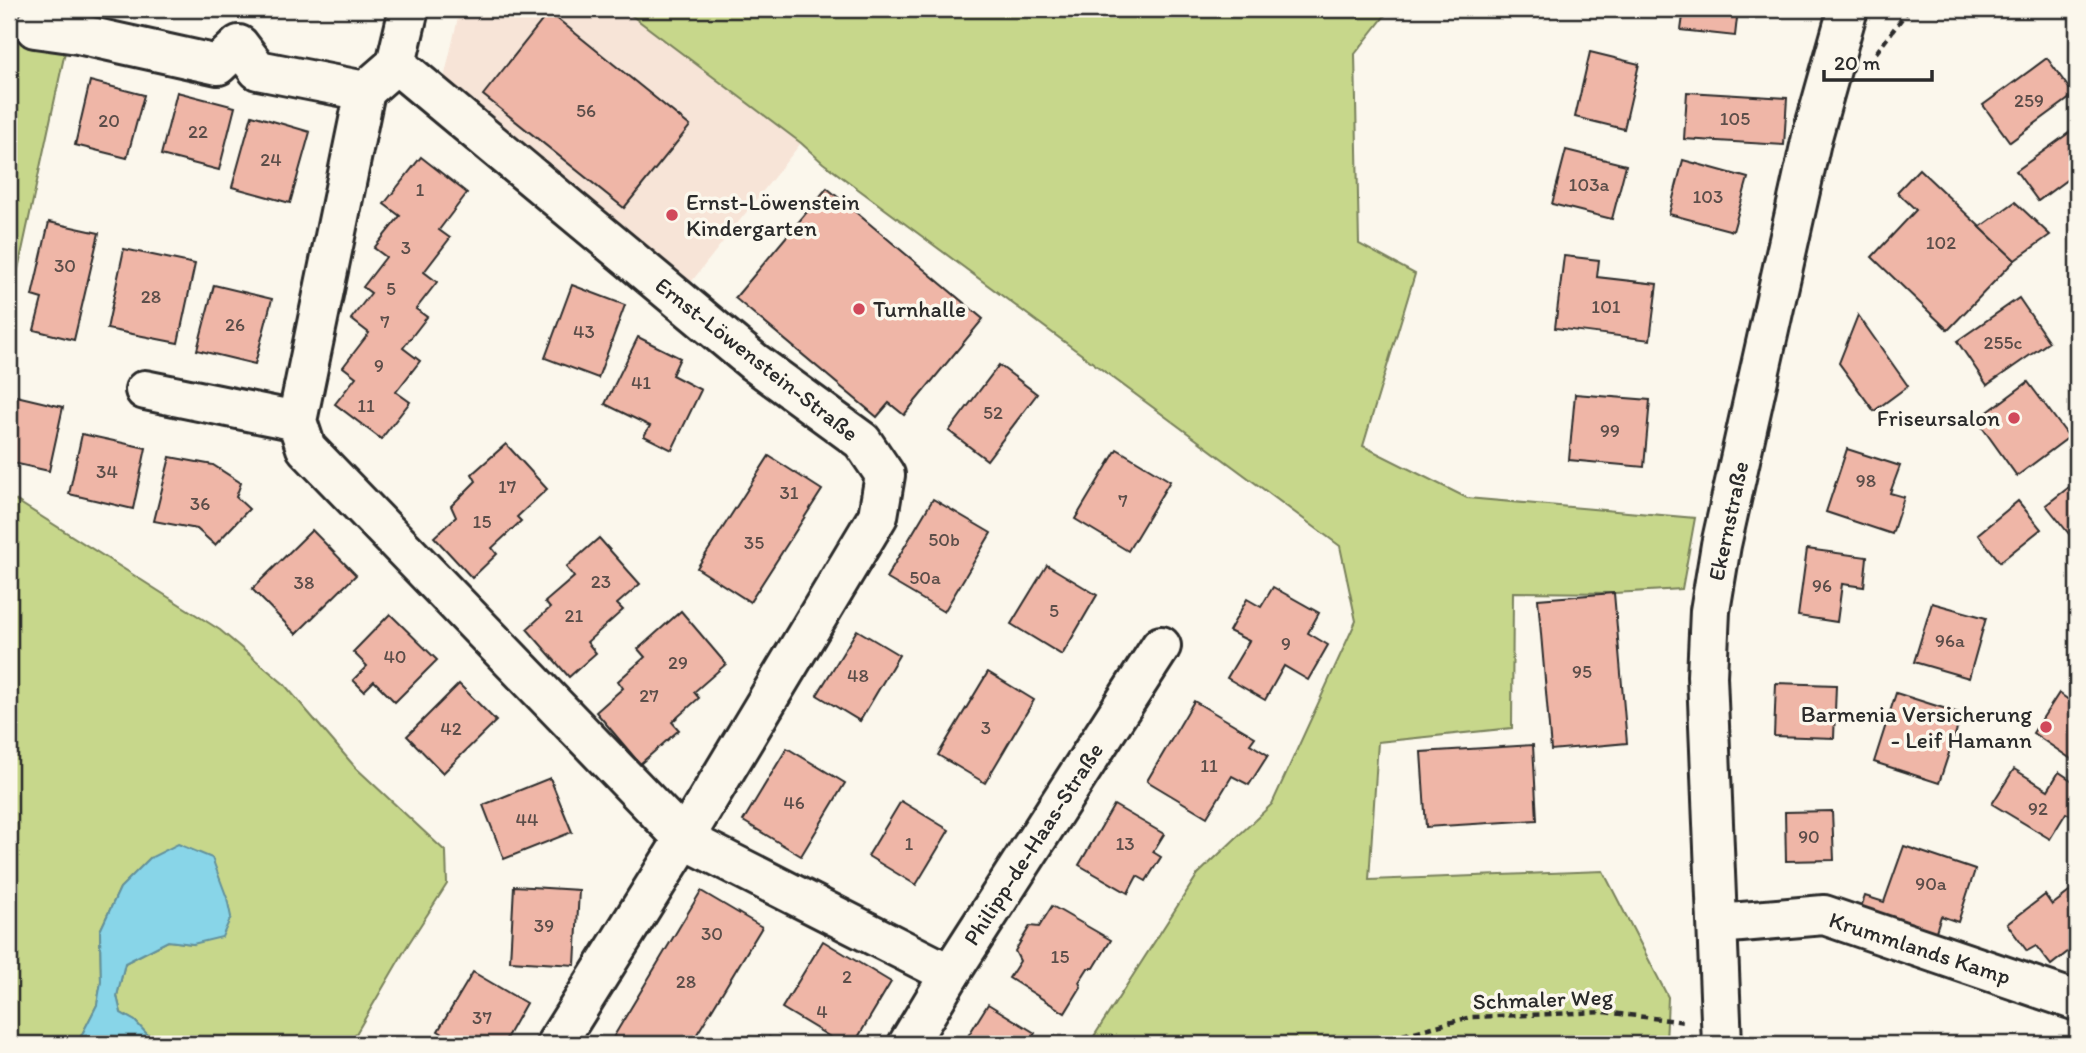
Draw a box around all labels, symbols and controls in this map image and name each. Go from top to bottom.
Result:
scale bar [1824,38,1932,82]
text: 20 m [1834,50,1881,75]
house number: 259 [2014,89,2044,112]
house number: 56 [576,99,596,122]
house number: 105 [1720,107,1750,130]
house number: 20 [98,109,120,132]
house number: 22 [188,120,208,143]
house number: 24 [260,148,282,171]
house number: 103a [1569,173,1609,196]
house number: 1 [416,178,425,201]
house number: 103 [1693,185,1723,208]
place label: Ernst-Löwenstein Kindergarten [686,188,860,242]
marker: Ernst-Löwenstein Kindergarten [664,207,680,223]
house number: 102 [1926,231,1956,254]
house number: 3 [401,236,411,259]
house number: 30 [54,254,76,277]
street label: Ernst-Löwenstein-Straße [650,271,864,447]
house number: 5 [386,277,396,300]
house number: 28 [141,285,161,308]
place label: Turnhalle [873,295,966,323]
house number: 101 [1591,295,1621,318]
marker: Turnhalle [851,301,867,317]
house number: 7 [380,310,390,333]
house number: 26 [225,313,245,336]
house number: 43 [573,320,595,343]
house number: 255c [1984,331,2023,354]
house number: 9 [374,354,384,377]
house number: 41 [631,371,651,394]
house number: 11 [357,394,375,417]
house number: 52 [983,401,1003,424]
place label: Friseursalon [1877,404,2000,432]
marker: Friseursalon [2006,410,2022,426]
house number: 99 [1600,419,1620,442]
street label: Ekernstraße [1702,459,1754,583]
house number: 34 [96,460,118,483]
house number: 98 [1856,469,1876,492]
house number: 17 [498,475,516,498]
house number: 31 [779,481,799,504]
house number: 7 [1118,489,1128,512]
house number: 36 [190,492,210,515]
house number: 15 [473,510,491,533]
house number: 50b [928,528,960,551]
house number: 35 [744,531,764,554]
house number: 50a [909,566,941,589]
house number: 23 [591,570,611,593]
house number: 38 [294,571,314,594]
house number: 96 [1812,574,1832,597]
house number: 5 [1049,599,1059,622]
house number: 21 [565,604,584,627]
house number: 96a [1935,629,1965,652]
house number: 9 [1281,632,1291,655]
house number: 40 [383,645,407,668]
house number: 29 [668,651,688,674]
house number: 95 [1572,660,1592,683]
house number: 48 [847,664,869,687]
house number: 27 [639,684,659,707]
place label: Barmenia Versicherung - Leif Hamann [1801,700,2032,754]
house number: 3 [981,716,991,739]
house number: 42 [440,717,462,740]
marker: Barmenia Versicherung - Leif Hamann [2038,719,2054,735]
street label: Philipp-de-Haas-Straße [957,737,1109,951]
house number: 11 [1200,754,1218,777]
house number: 46 [783,791,805,814]
house number: 92 [2028,797,2048,820]
house number: 44 [516,808,538,831]
house number: 90 [1798,825,1820,848]
house number: 1 [905,832,914,855]
house number: 13 [1115,832,1135,855]
house number: 90a [1915,872,1947,895]
street label: Krummlands Kamp [1826,905,2014,991]
house number: 39 [534,914,554,937]
house number: 30 [701,922,723,945]
house number: 15 [1051,945,1069,968]
house number: 2 [842,965,852,988]
house number: 28 [676,970,696,993]
street label: Schmaler Weg [1472,983,1614,1015]
house number: 4 [816,1000,828,1023]
house number: 37 [472,1006,492,1029]

